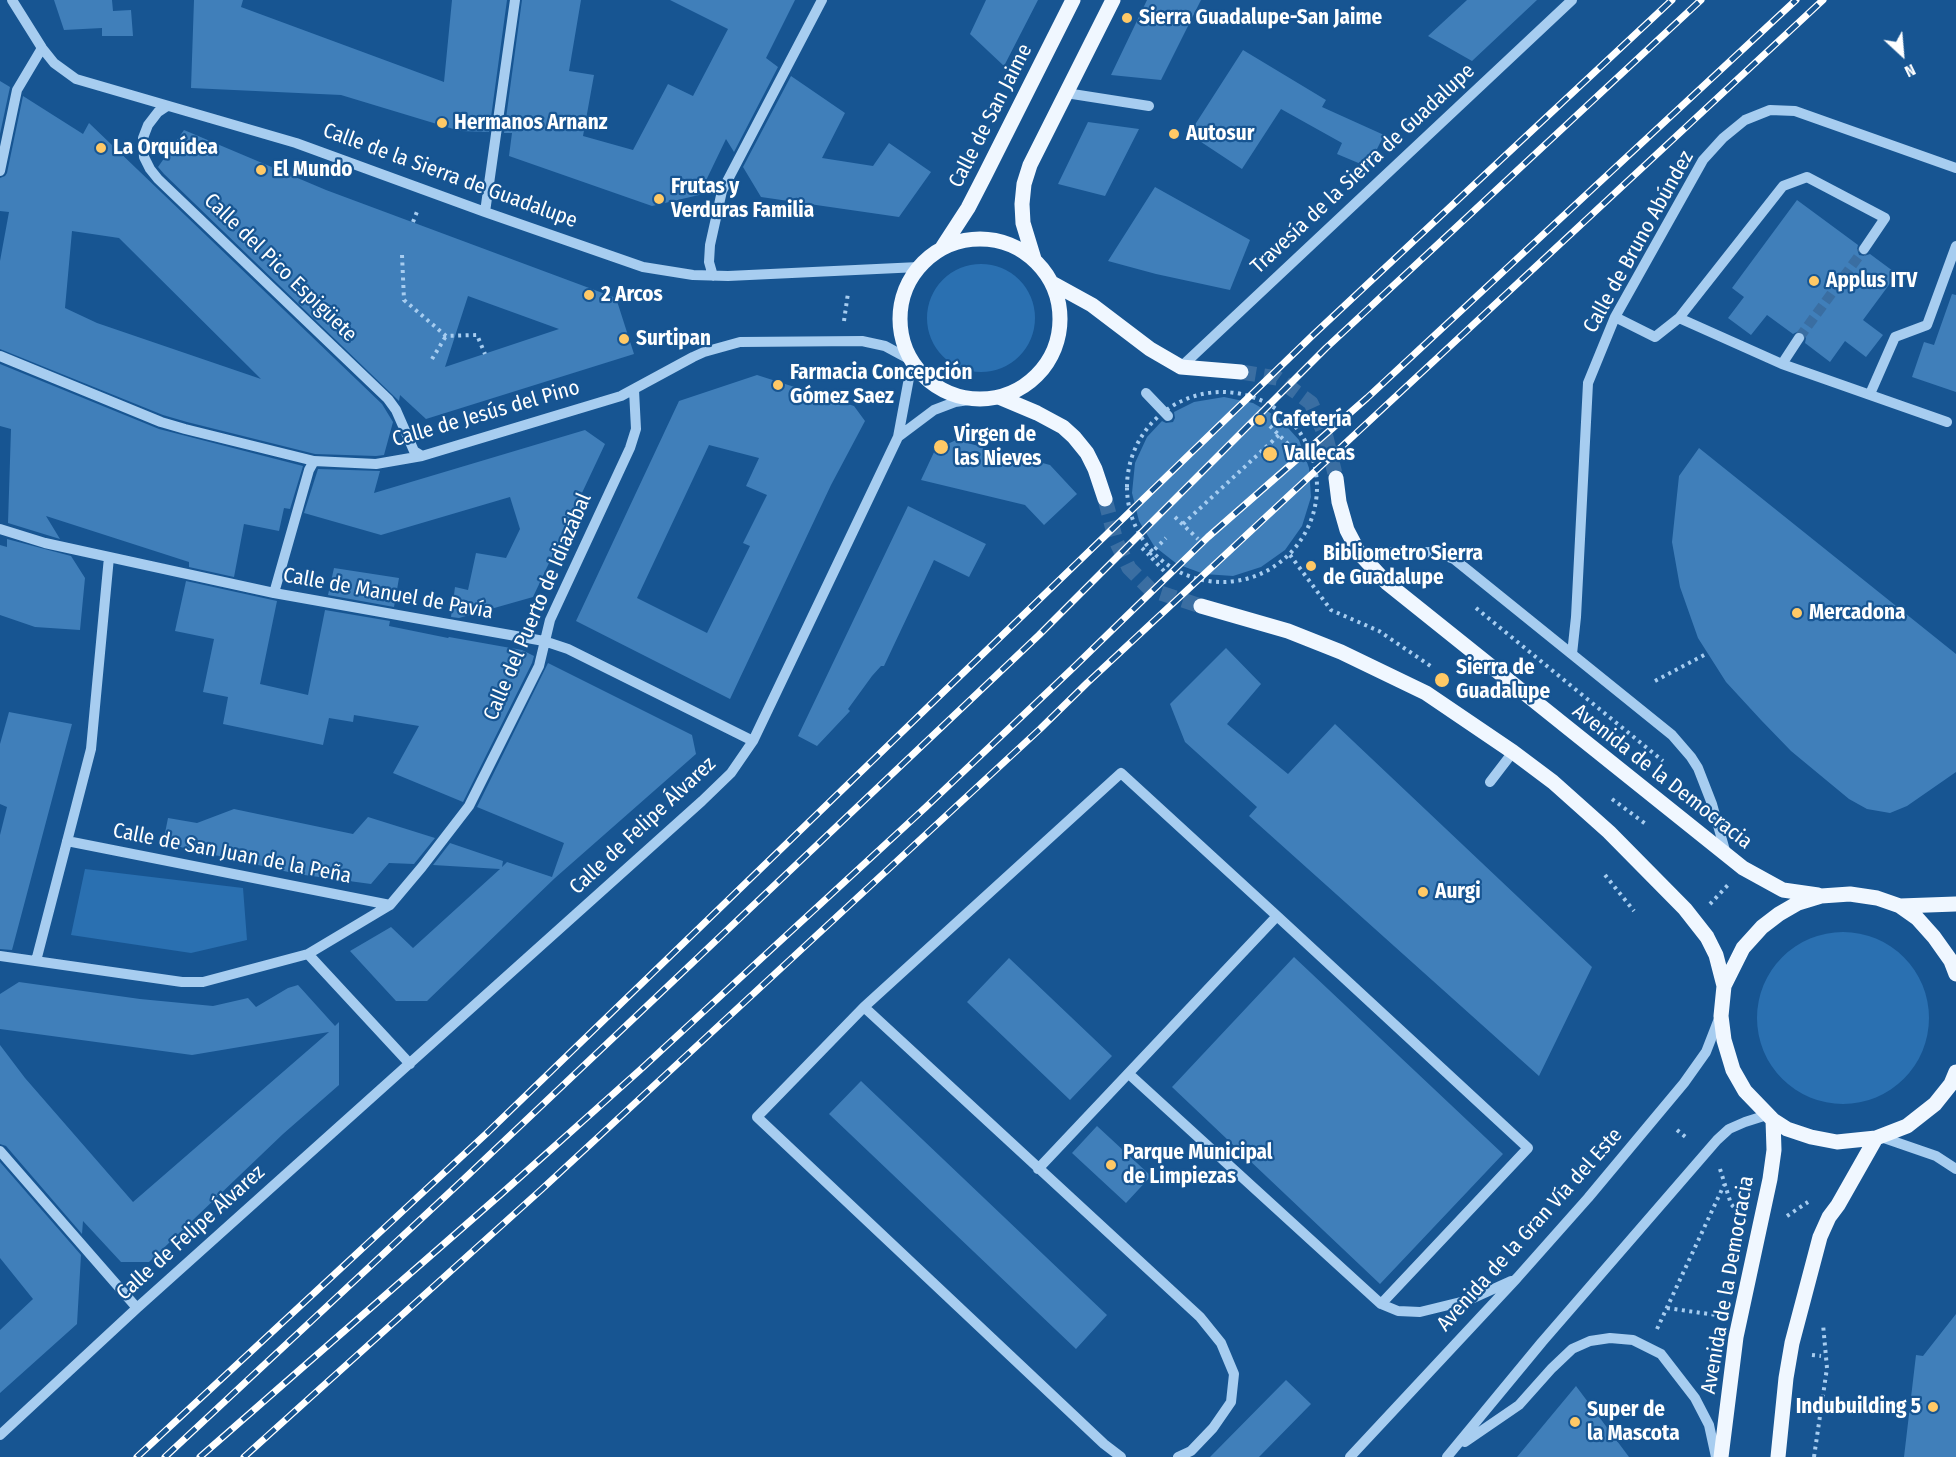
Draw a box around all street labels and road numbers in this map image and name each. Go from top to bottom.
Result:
street label: Calle de San Jaime [944,40,1038,192]
street label: Travesía de la Sierra de Guadalupe [1246,59,1480,279]
street label: Calle de la Sierra de Guadalupe [319,118,581,234]
street label: Calle de Bruno Abúndez [1578,147,1700,337]
street label: Calle del Pico Espigüete [198,188,362,348]
street label: Calle de Jesús del Pino [389,375,583,453]
street label: Calle del Puerto de Idiazábal [479,490,597,724]
street label: Calle de Manuel de Pavía [281,563,495,625]
street label: Avenida de la Democracia [1567,699,1757,855]
street label: Calle de Felipe Álvarez [565,752,721,900]
street label: Calle de San Juan de la Peña [111,819,353,889]
street label: Avenida de la Gran Vía del Este [1432,1123,1628,1337]
street label: Calle de Felipe Álvarez [112,1160,270,1306]
street label: Avenida de la Democracia [1696,1174,1760,1396]

